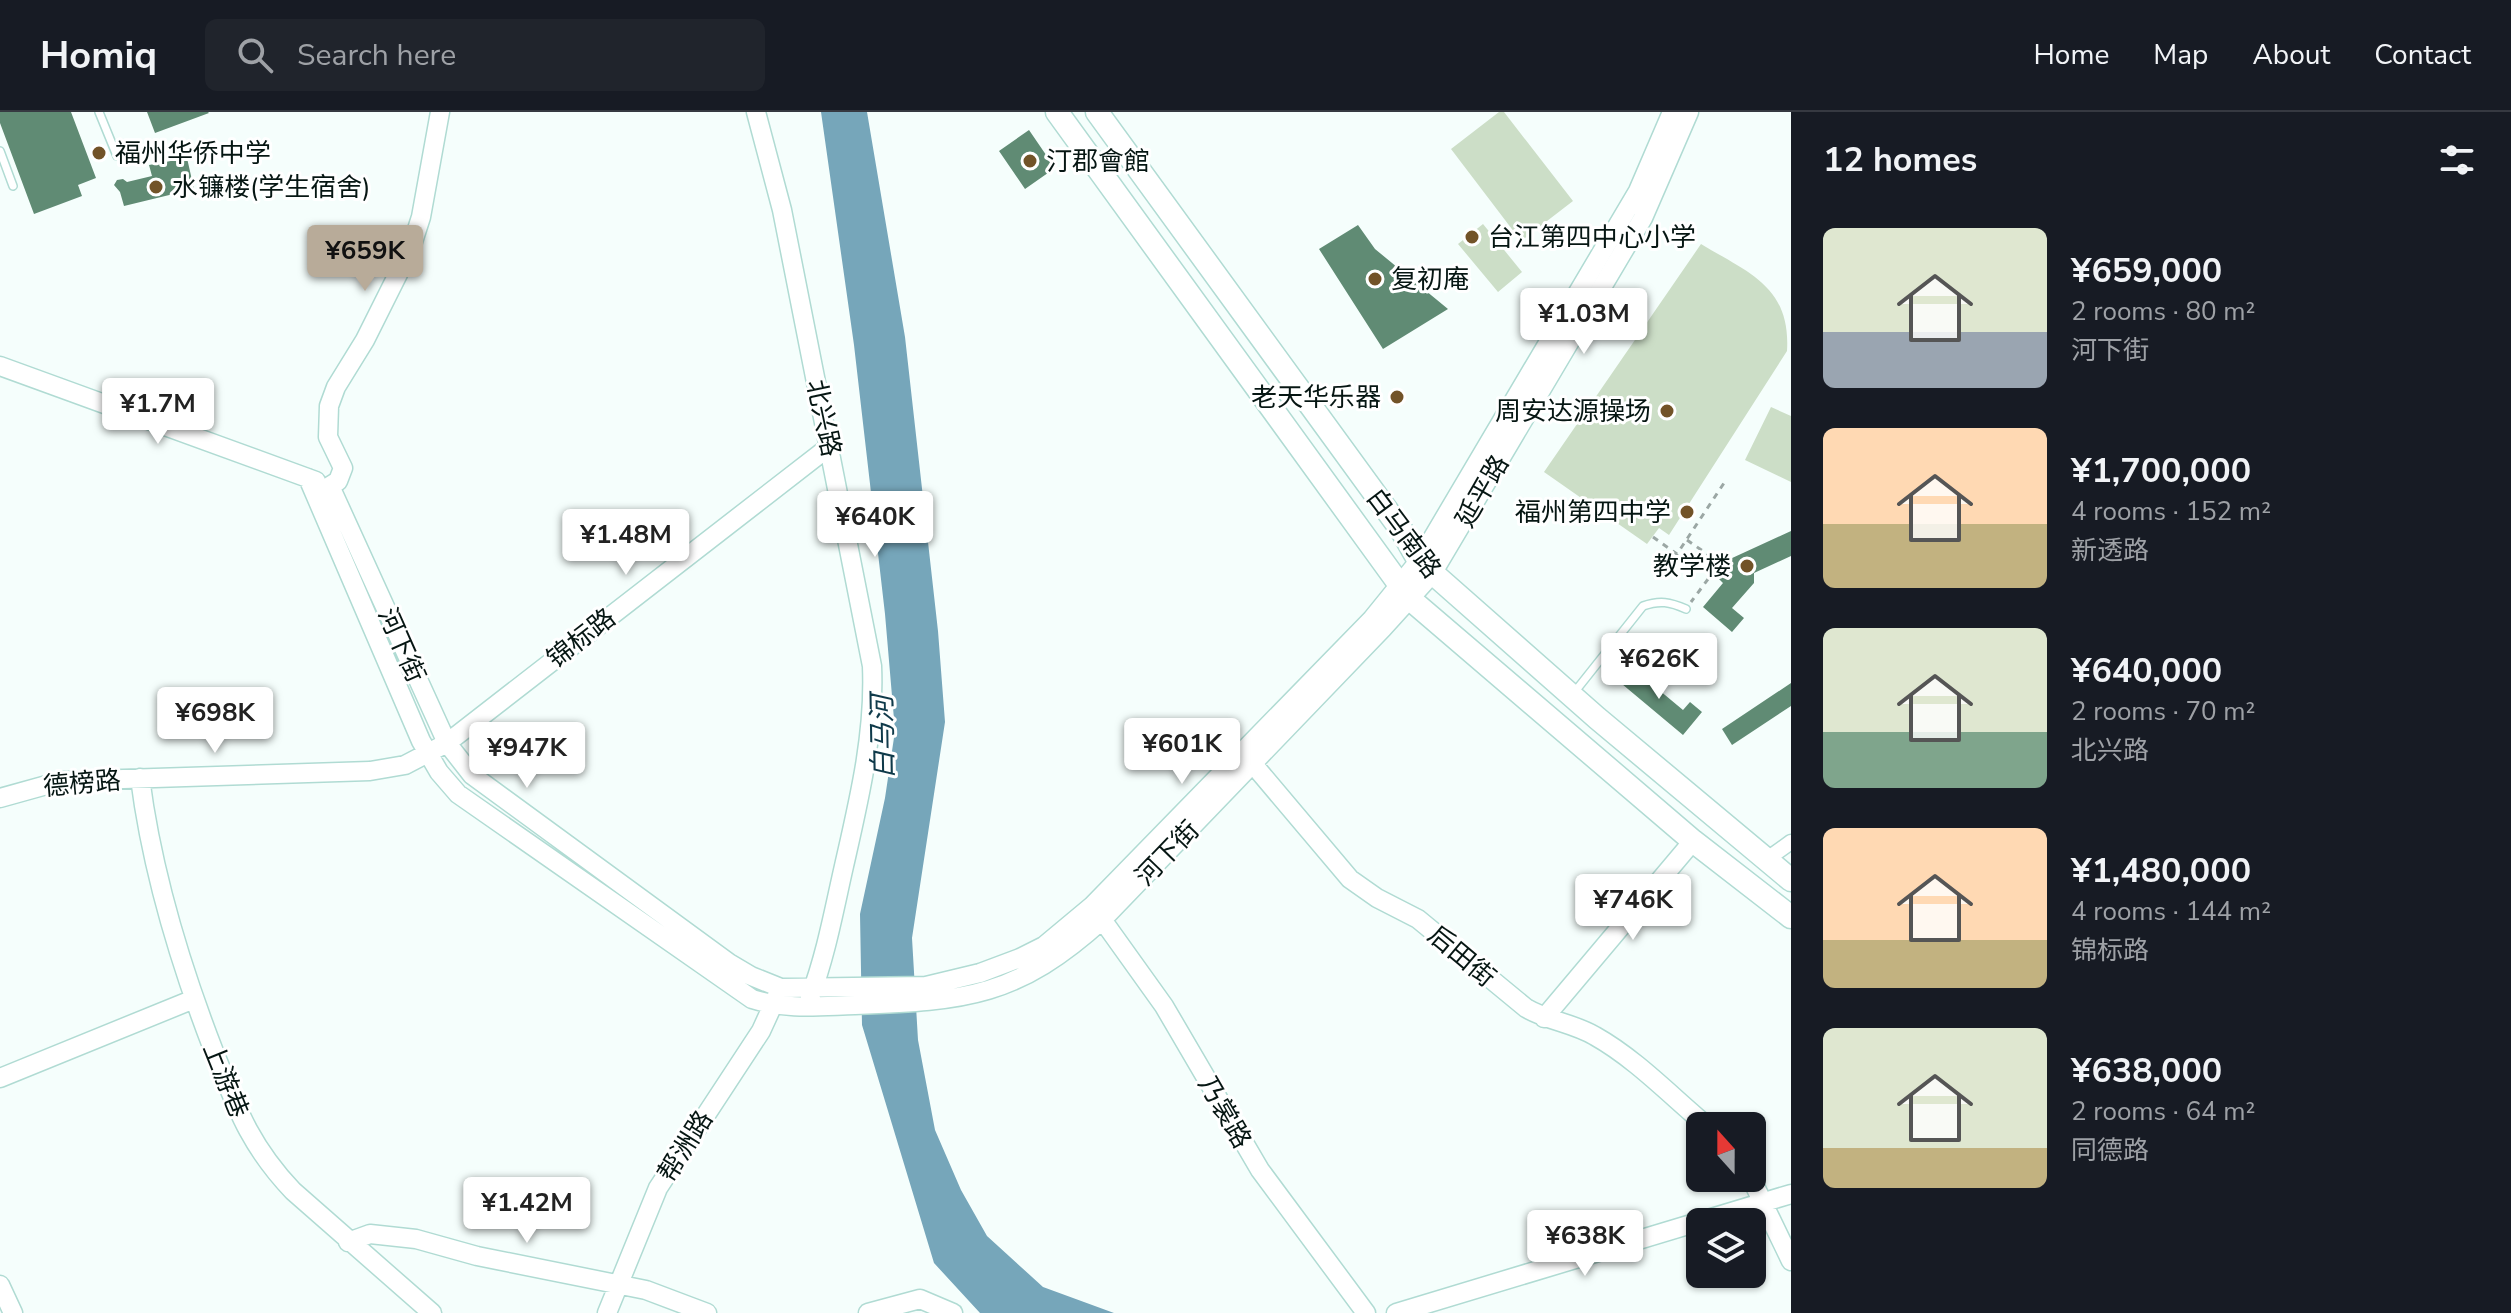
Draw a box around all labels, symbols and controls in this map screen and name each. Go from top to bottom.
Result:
search box [205,19,765,91]
text: Homiq [40,30,157,81]
icon: search [233,33,277,77]
text: Search here [297,35,456,76]
text: Home [2034,36,2109,74]
text: Map [2153,36,2208,74]
text: About [2252,36,2330,74]
text: Contact [2374,36,2471,74]
place label: 福州华侨中学 [115,136,271,171]
text: 12 homes [1823,137,1977,183]
icon: filters [2435,138,2479,182]
marker: 福州华侨中学 [90,144,108,162]
place label: 汀郡會館 [1046,144,1150,179]
marker: 汀郡會館 [1021,152,1039,170]
place label: 水镰楼(学生宿舍) [172,170,370,205]
marker: 水镰楼(学生宿舍) [147,178,165,196]
place label: 台江第四中心小学 [1488,220,1696,255]
pin: ¥659K [309,225,421,293]
marker: 台江第四中心小学 [1463,228,1481,246]
text: ¥659K [325,233,405,268]
text: ¥659,000 [2071,248,2222,294]
icon: home [1887,260,1983,356]
place label: 复初庵 [1391,262,1469,297]
marker: 复初庵 [1366,270,1384,288]
pin: ¥1.03M [1519,288,1649,356]
text: 2 rooms · 80 m² [2071,294,2255,329]
text: ¥1.03M [1538,296,1630,331]
text: 河下街 [2071,333,2149,368]
street label: 北兴路 [798,376,849,460]
pin: ¥1.7M [102,378,214,446]
place label: 老天华乐器 [1251,380,1381,415]
text: ¥1.7M [120,386,196,421]
marker: 老天华乐器 [1388,388,1406,406]
place label: 周安达源操场 [1495,394,1651,429]
marker: 周安达源操场 [1658,402,1676,420]
text: ¥1,700,000 [2071,448,2251,494]
street label: 延平路 [1448,449,1517,534]
icon: home [1887,460,1983,556]
street label: 白马南路 [1358,481,1449,585]
pin: ¥640K [819,491,931,559]
text: 4 rooms · 152 m² [2071,494,2271,529]
place label: 福州第四中学 [1515,495,1671,530]
text: ¥640K [835,499,915,534]
marker: 福州第四中学 [1678,503,1696,521]
pin: ¥1.48M [561,509,691,577]
text: ¥1.48M [580,517,672,552]
text: 新透路 [2071,533,2149,568]
place label: 教学楼 [1653,549,1731,584]
marker: 教学楼 [1738,557,1756,575]
street label: 锦标路 [540,601,623,676]
street label: 河下街 [370,602,433,688]
pin: ¥626K [1603,633,1715,701]
text: ¥626K [1619,641,1699,676]
text: ¥640,000 [2071,648,2222,694]
icon: home [1887,660,1983,756]
pin: ¥698K [159,687,271,755]
water label: 白马河 [863,690,903,779]
text: 2 rooms · 70 m² [2071,694,2255,729]
text: ¥698K [175,695,255,730]
pin: ¥601K [1126,718,1238,786]
pin: ¥947K [471,722,583,790]
text: ¥601K [1142,726,1222,761]
text: ¥947K [487,730,567,765]
text: 北兴路 [2071,733,2149,768]
street label: 德榜路 [42,763,122,804]
street label: 河下街 [1128,813,1207,894]
text: ¥1,480,000 [2071,848,2251,894]
icon: home [1887,860,1983,956]
pin: ¥746K [1577,874,1689,942]
text: ¥746K [1593,882,1673,917]
text: 4 rooms · 144 m² [2071,894,2271,929]
street label: 后田街 [1421,918,1503,995]
text: 锦标路 [2071,933,2149,968]
street label: 上游巷 [195,1037,256,1123]
text: ¥638,000 [2071,1048,2222,1094]
icon: home [1887,1060,1983,1156]
street label: 乃裳路 [1190,1070,1259,1155]
text: 2 rooms · 64 m² [2071,1094,2255,1129]
street label: 帮洲路 [650,1104,721,1189]
north arrow [1686,1112,1766,1192]
map controls [1686,1112,1766,1288]
text: 同德路 [2071,1133,2149,1168]
pin: ¥1.42M [462,1177,592,1245]
text: ¥1.42M [481,1185,573,1220]
button: layers [1686,1208,1766,1288]
pin: ¥638K [1529,1210,1641,1278]
text: ¥638K [1545,1218,1625,1253]

